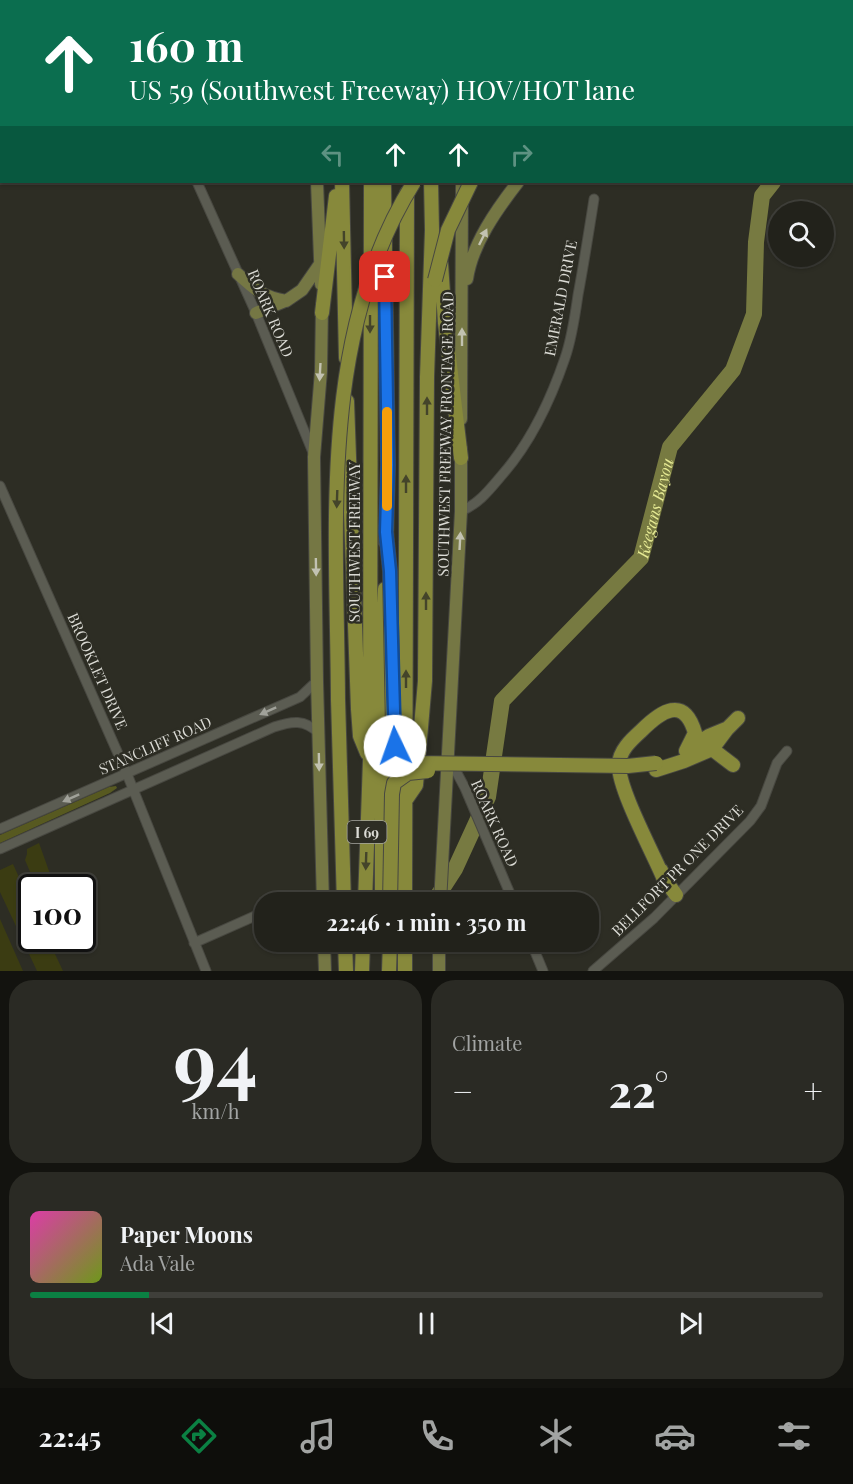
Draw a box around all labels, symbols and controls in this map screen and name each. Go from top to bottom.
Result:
text: 160 m [129,17,244,73]
icon: ahead [30,24,108,102]
text: US 59 (Southwest Freeway) HOV/HOT lane [129,71,635,107]
icon: left [316,138,349,171]
icon: ahead [379,138,412,171]
icon: ahead [442,138,475,171]
icon: right [505,138,538,171]
map controls [768,201,834,267]
button: search [768,201,834,267]
one-way arrow [478,228,487,245]
one-way arrow [339,230,348,249]
street label: EMERALD DRIVE [539,238,581,358]
pin [359,251,410,302]
icon: arrive [368,260,401,293]
street label: ROARK ROAD [244,266,299,360]
street label: SOUTHWEST FREEWAY FRONTAGE ROAD [433,291,457,577]
one-way arrow [365,314,375,333]
one-way arrow [457,327,467,346]
one-way arrow [316,362,325,381]
one-way arrow [422,397,432,416]
water label: Keegans Bayou [631,456,677,561]
street label: SOUTHWEST FREEWAY [344,462,364,622]
one-way arrow [401,475,411,494]
one-way arrow [333,490,342,509]
one-way arrow [455,531,464,550]
one-way arrow [311,557,321,576]
one-way arrow [421,592,431,611]
street label: BROOKLET DRIVE [63,610,133,732]
one-way arrow [401,670,411,689]
one-way arrow [259,706,277,716]
street label: STANCLIFF ROAD [95,711,215,779]
position arrow [363,714,427,778]
one-way arrow [315,752,324,771]
street label: ROARK ROAD [467,776,523,870]
one-way arrow [62,794,79,803]
street label: BELLFORT PR ONE DRIVE [607,800,747,940]
road number: I 69 [348,821,386,843]
one-way arrow [362,851,371,870]
speed limit sign: 100 [18,874,96,952]
text: 22:46 · 1 min · 350 m [327,907,526,937]
text: 94 [173,1006,258,1110]
text: Climate [452,1029,522,1056]
text: 22° [609,1059,668,1119]
text: − [452,1068,473,1112]
text: + [804,1068,823,1112]
text: km/h [192,1097,239,1124]
text: Paper Moons [120,1219,253,1249]
text: Ada Vale [120,1249,195,1276]
icon: previous [146,1307,179,1340]
icon: pause [410,1307,443,1340]
icon: next [674,1307,707,1340]
icon: directions [178,1415,220,1457]
icon: music [297,1415,339,1457]
icon: phone [416,1415,458,1457]
icon: climate [535,1415,577,1457]
icon: car [654,1415,696,1457]
icon: filters [773,1415,815,1457]
text: 22:45 [38,1418,101,1454]

